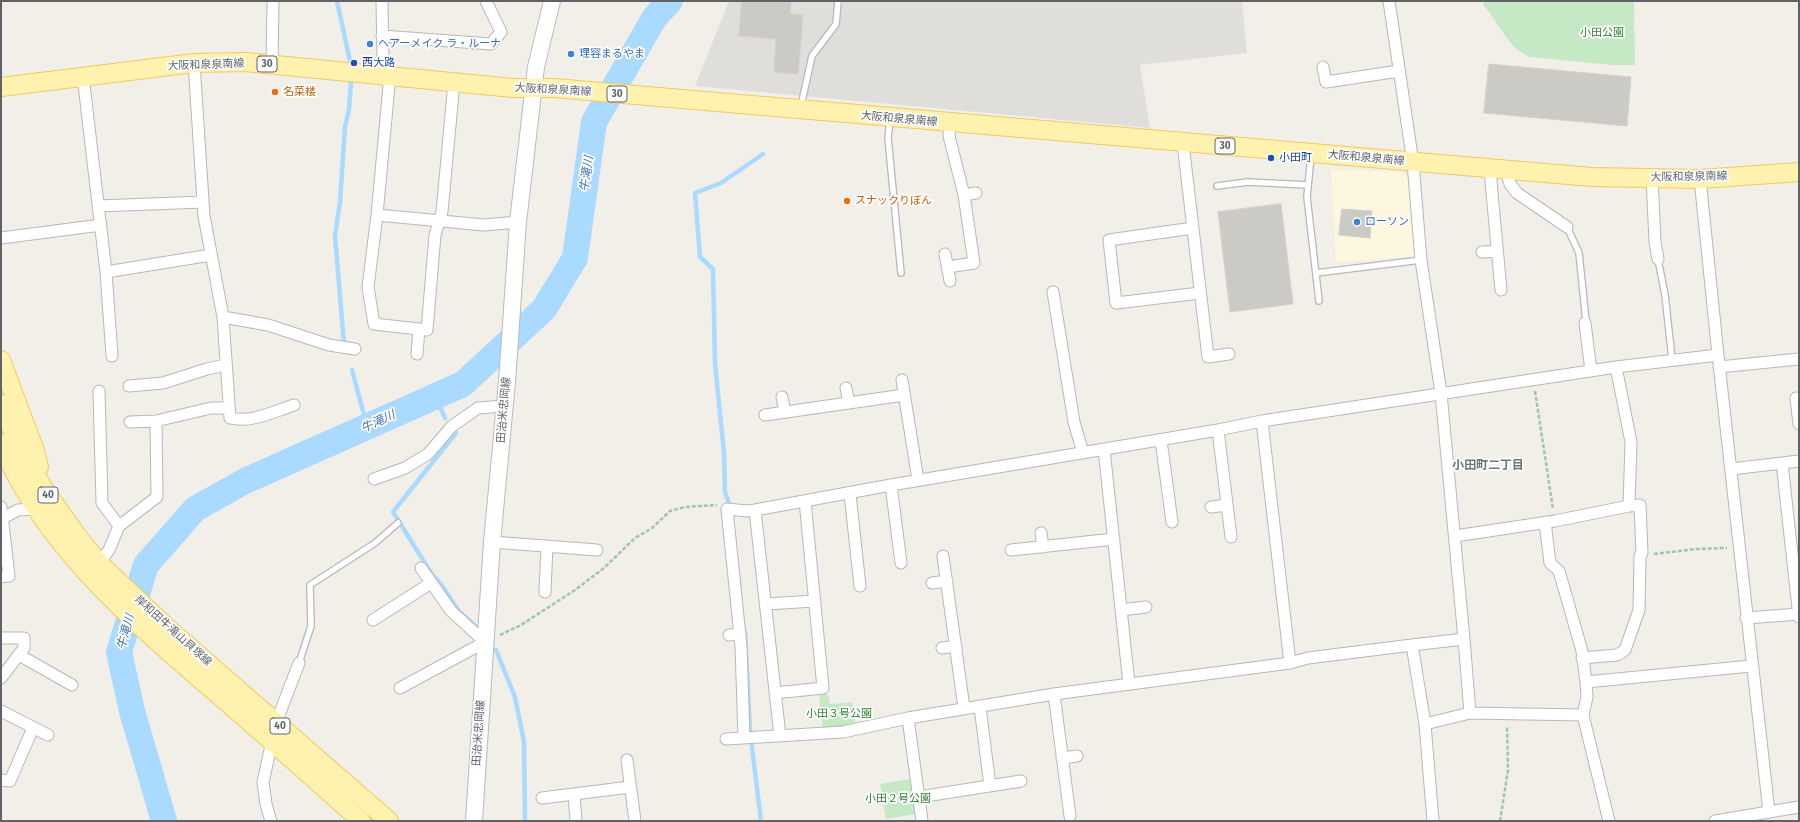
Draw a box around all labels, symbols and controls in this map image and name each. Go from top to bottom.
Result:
park label: 小田公園 [1580,26,1624,40]
place label: ヘアーメイク ラ・ルーナ [378,37,501,51]
marker: ヘアーメイク ラ・ルーナ [365,39,375,49]
place label: 理容まるやま [579,47,645,61]
marker: 理容まるやま [566,49,576,59]
road number: 30 [257,56,277,72]
place label: 西大路 [362,56,395,70]
street label: 大阪和泉泉南線 [167,57,245,73]
marker: 西大路 [349,58,359,68]
street label: 大阪和泉泉南線 [514,81,592,99]
place label: 名菜楼 [283,85,316,99]
road number: 30 [607,86,627,102]
marker: 名菜楼 [270,87,280,97]
street label: 大阪和泉泉南線 [860,109,938,129]
road number: 30 [1215,138,1235,154]
street label: 大阪和泉泉南線 [1327,148,1405,168]
place label: 小田町 [1279,151,1312,165]
marker: 小田町 [1266,153,1276,163]
water label: 牛滝川 [577,155,597,193]
street label: 大阪和泉泉南線 [1650,170,1728,184]
place label: スナックりぼん [855,194,932,208]
marker: スナックりぼん [842,196,852,206]
place label: ローソン [1365,215,1409,229]
marker: ローソン [1352,217,1362,227]
street label: 田治米忠岡線 [495,377,513,443]
water label: 牛滝川 [359,408,397,436]
district label: 小田町二丁目 [1452,459,1524,473]
road number: 40 [38,487,58,503]
street label: 岸和田牛滝山貝塚線 [132,593,214,669]
water label: 牛滝川 [114,613,138,651]
street label: 田治米忠岡線 [470,700,488,766]
park label: 小田３号公園 [806,707,872,721]
road number: 40 [270,718,290,734]
park label: 小田２号公園 [865,792,931,806]

